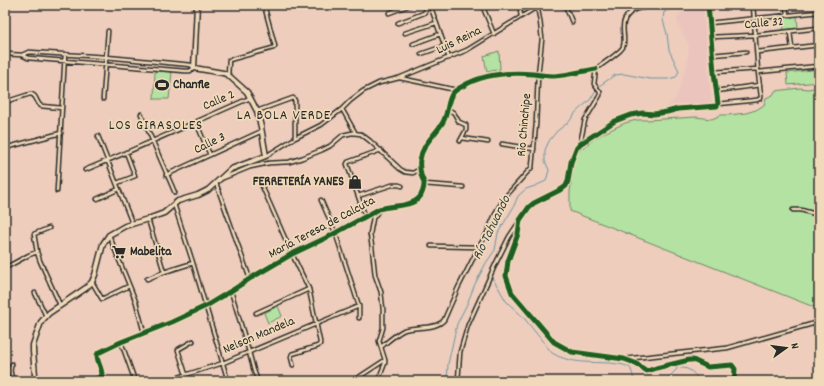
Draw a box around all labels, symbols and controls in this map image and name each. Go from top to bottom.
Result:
street label: Calle 32 [744,13,784,35]
street label: Luis Reina [433,21,486,60]
place label: Chanfle [173,76,210,95]
sports icon: Chanfle [154,77,170,93]
street label: Calle 2 [200,86,238,116]
street label: Rio Chinchipe [513,92,537,157]
district label: LA BOLA VERDE [237,106,331,126]
district label: LOS GIRASOLES [109,116,203,136]
street label: Calle 3 [191,128,229,160]
place label: FERRETERÍA YANES [253,173,344,192]
shop icon: FERRETERÍA YANES [347,174,363,190]
street label: María Teresa de Calcuta [265,191,379,264]
water label: Río Tahuando [468,192,517,264]
place label: Mabelita [130,243,172,262]
supermarket icon: Mabelita [111,244,127,260]
street label: Nelson Mandela [220,312,299,360]
north arrow [766,328,806,368]
text: N [785,341,802,351]

